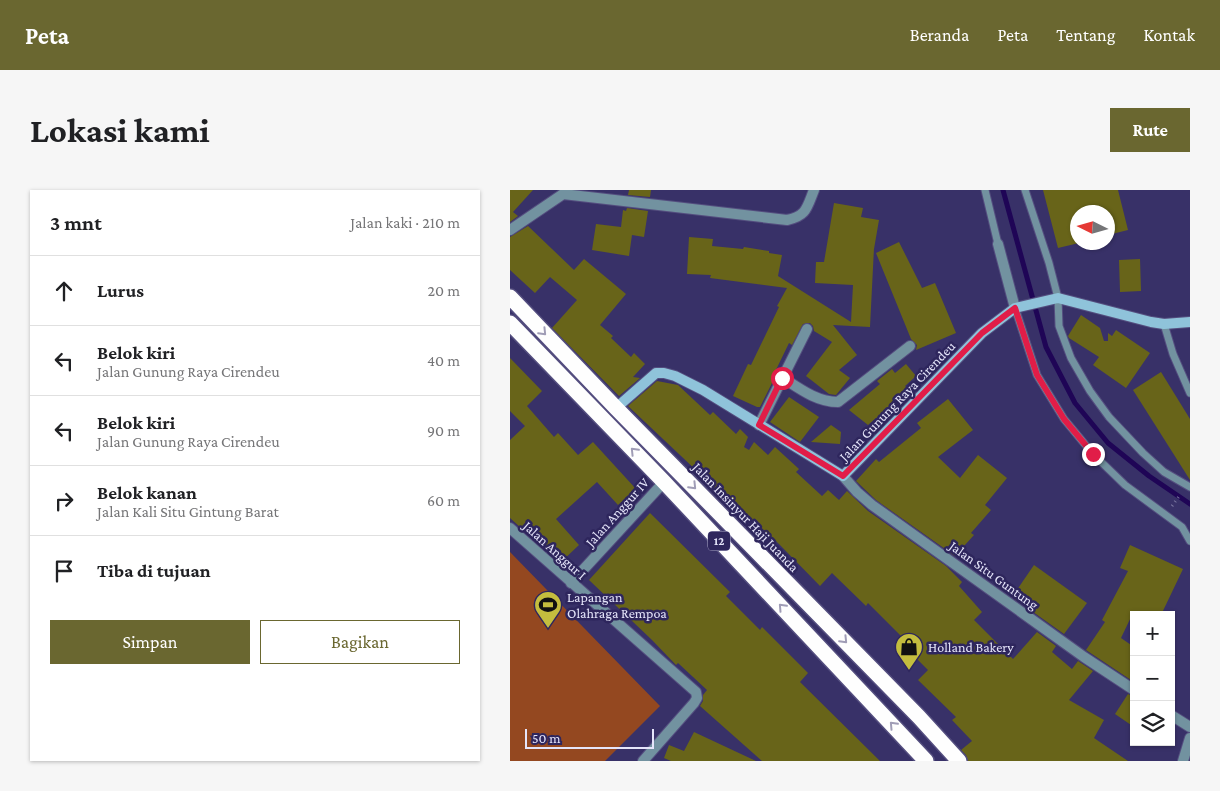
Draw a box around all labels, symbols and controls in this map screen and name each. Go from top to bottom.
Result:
text: Peta [25,22,69,49]
text: Beranda [910,25,969,45]
text: Peta [997,25,1028,45]
text: Tentang [1056,25,1115,45]
text: Kontak [1143,25,1195,45]
button: Rute [1110,108,1190,152]
text: Lokasi kami [30,111,210,150]
north arrow [1070,205,1115,250]
text: 3 mnt [50,211,102,235]
text: Jalan kaki · 210 m [350,214,460,231]
icon: ahead [50,277,78,305]
text: Lurus [97,280,144,301]
text: 20 m [427,282,460,299]
one-way arrow [537,327,546,336]
street label: Jalan Gunung Raya Cirendeu [834,338,959,465]
text: Belok kiri [97,342,175,363]
icon: left [50,347,78,375]
text: 40 m [427,352,460,369]
text: Jalan Gunung Raya Cirendeu [97,363,280,380]
route start [771,367,794,390]
text: Belok kiri [97,412,175,433]
icon: left [50,417,78,445]
text: 90 m [427,422,460,439]
text: Jalan Gunung Raya Cirendeu [97,433,280,450]
route end [1082,443,1105,466]
one-way arrow [631,448,640,457]
street label: Jalan Insinyur Haji Juanda [688,458,803,576]
street label: Jalan Anggur IV [581,474,652,551]
one-way arrow [687,481,696,490]
text: Belok kanan [97,482,197,503]
icon: right [50,487,78,515]
text: 60 m [427,492,460,509]
text: Jalan Kali Situ Gintung Barat [97,503,279,520]
street label: Jalan Anggur I [519,516,590,582]
road number: 12 [708,532,730,551]
street label: Jalan Situ Guntung [945,536,1042,613]
icon: arrive [50,557,78,585]
text: Tiba di tujuan [97,560,211,581]
place label: Lapangan Olahraga Rempoa [567,589,667,621]
sports icon: Lapangan Olahraga Rempoa [533,590,563,629]
one-way arrow [779,604,788,613]
map controls [1130,611,1175,746]
button: + [1130,611,1175,656]
button: Simpan [50,620,250,664]
button: Bagikan [260,620,460,664]
shop icon: Holland Bakery [894,632,924,671]
one-way arrow [838,634,847,643]
place label: Holland Bakery [928,639,1014,655]
button: − [1130,656,1175,701]
button: layers [1130,701,1175,746]
one-way arrow [890,722,899,731]
scale bar [525,726,654,749]
text: 50 m [532,730,560,746]

